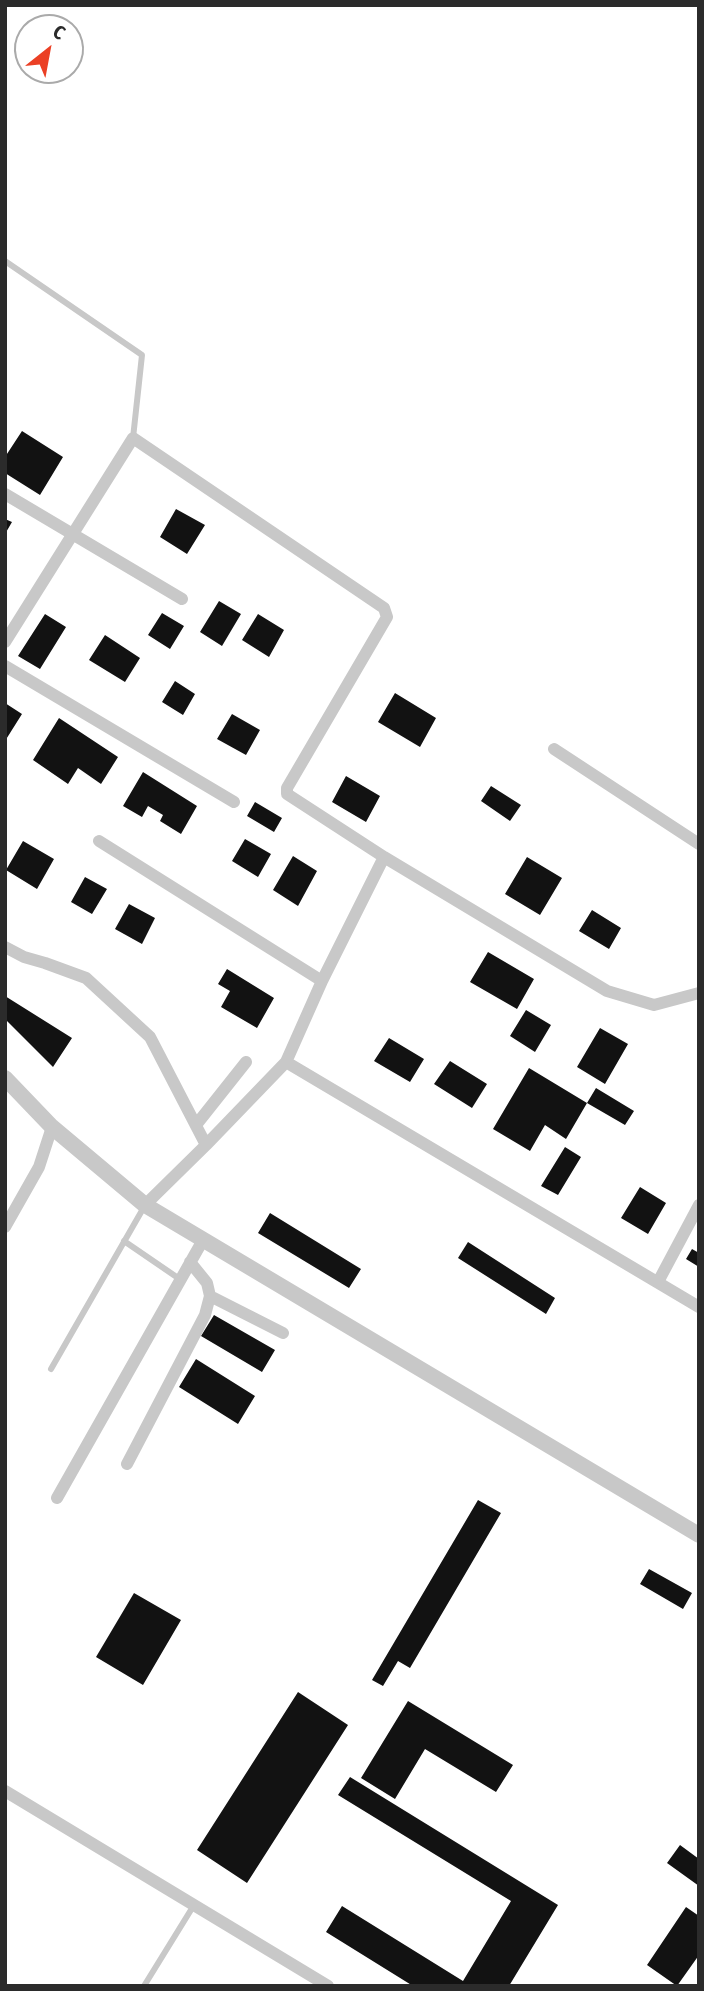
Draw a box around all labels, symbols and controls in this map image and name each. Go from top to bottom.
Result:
north arrow [14,14,84,84]
text: С [49,20,69,45]

